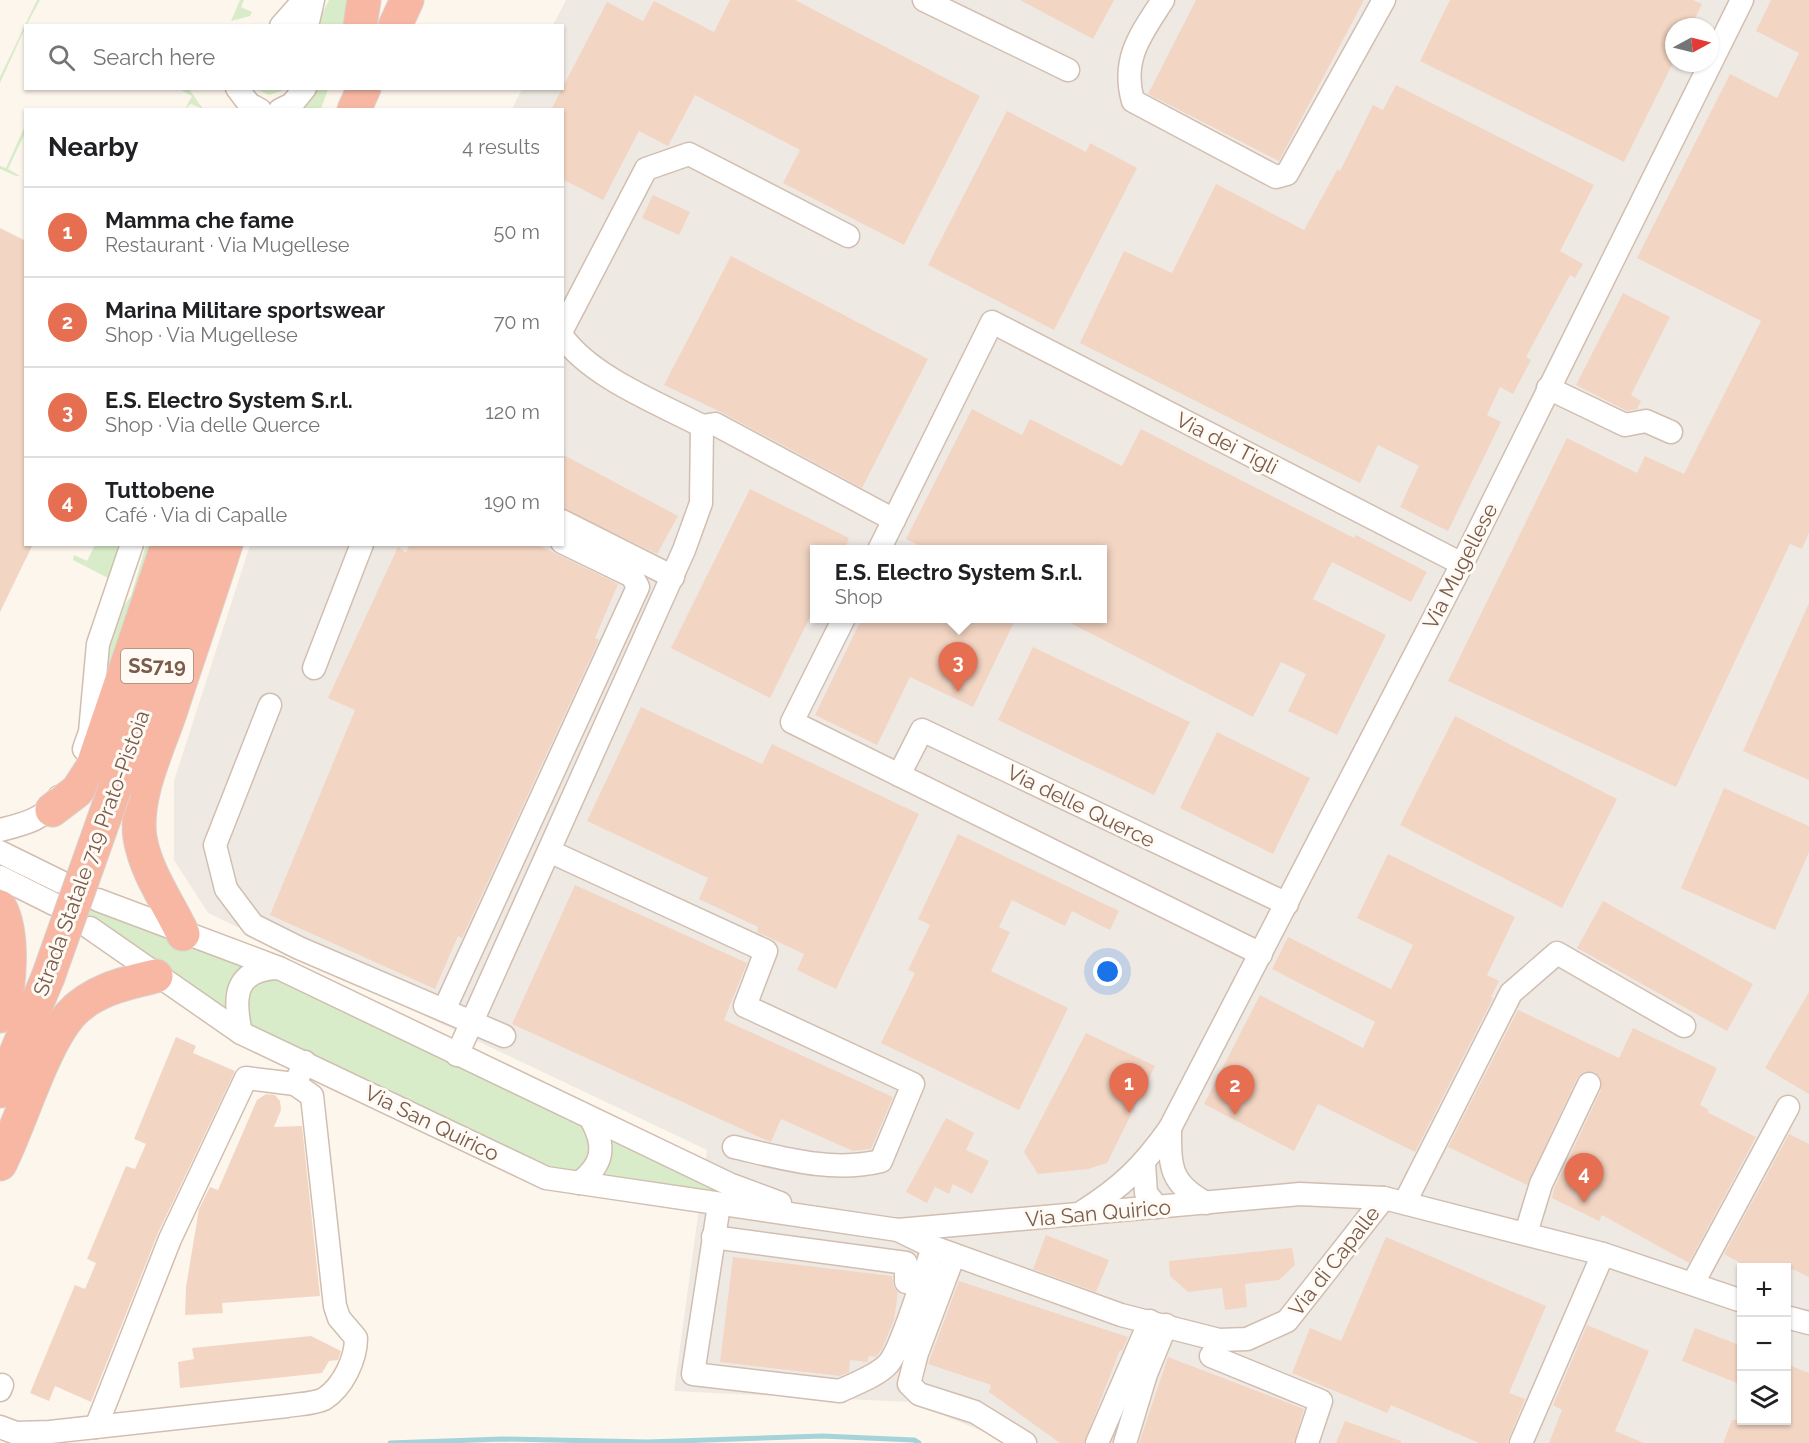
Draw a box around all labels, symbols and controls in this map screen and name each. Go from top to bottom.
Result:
north arrow [1665,18,1719,72]
search box [24,24,564,90]
icon: search [45,41,78,74]
text: Search here [93,44,215,70]
text: Nearby [48,132,138,162]
text: 4 results [462,135,540,159]
text: Mamma che fame [105,207,294,233]
text: 1 [63,220,72,244]
text: 50 m [493,220,540,244]
text: Restaurant · Via Mugellese [105,233,350,257]
text: Marina Militare sportswear [105,297,385,323]
text: 2 [62,310,73,334]
text: 70 m [494,310,540,334]
text: Shop · Via Mugellese [105,323,298,347]
text: E.S. Electro System S.r.l. [105,387,353,413]
text: 3 [62,400,73,424]
text: 120 m [485,400,540,424]
street label: Via dei Tigli [1172,407,1282,479]
text: Shop · Via delle Querce [105,413,320,437]
text: Tuttobene [105,477,215,503]
text: 4 [62,490,73,514]
text: 190 m [484,490,540,514]
street label: Via Mugellese [1418,499,1502,633]
text: Café · Via di Capalle [105,503,287,527]
popup [810,545,1107,623]
text: E.S. Electro System S.r.l. [835,559,1082,585]
text: Shop [835,585,883,609]
pin: 3 [938,642,978,692]
road number: SS719 [121,649,193,683]
street label: Strada Statale 719 Prato-Pistoia [28,707,154,999]
street label: Via delle Querce [1003,759,1159,853]
your location [1093,957,1122,986]
pin: 1 [1110,1064,1148,1113]
pin: 2 [1216,1066,1254,1115]
street label: Via San Quirico [361,1080,503,1166]
pin: 4 [1564,1154,1604,1203]
street label: Via San Quirico [1024,1194,1172,1232]
street label: Via di Capalle [1283,1201,1385,1321]
map controls [1737,1263,1791,1425]
button: + [1737,1263,1791,1317]
button: − [1737,1317,1791,1371]
button: layers [1737,1371,1791,1425]

